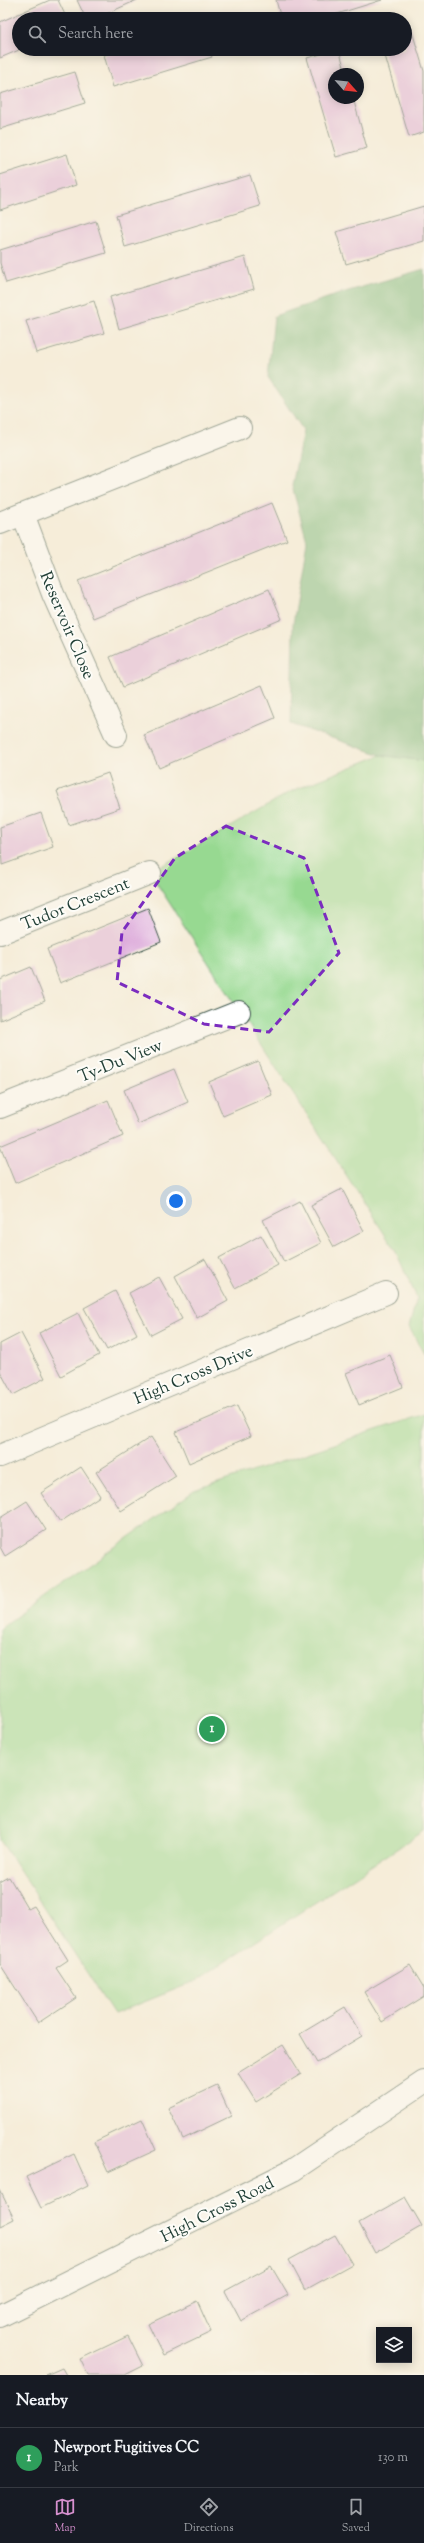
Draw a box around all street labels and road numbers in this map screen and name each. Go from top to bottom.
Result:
street label: Reservoir Close [33,568,100,684]
street label: Tudor Crescent [18,872,134,937]
street label: Ty-Du View [75,1034,167,1090]
street label: High Cross Drive [131,1340,257,1412]
street label: High Cross Road [157,2172,279,2250]

